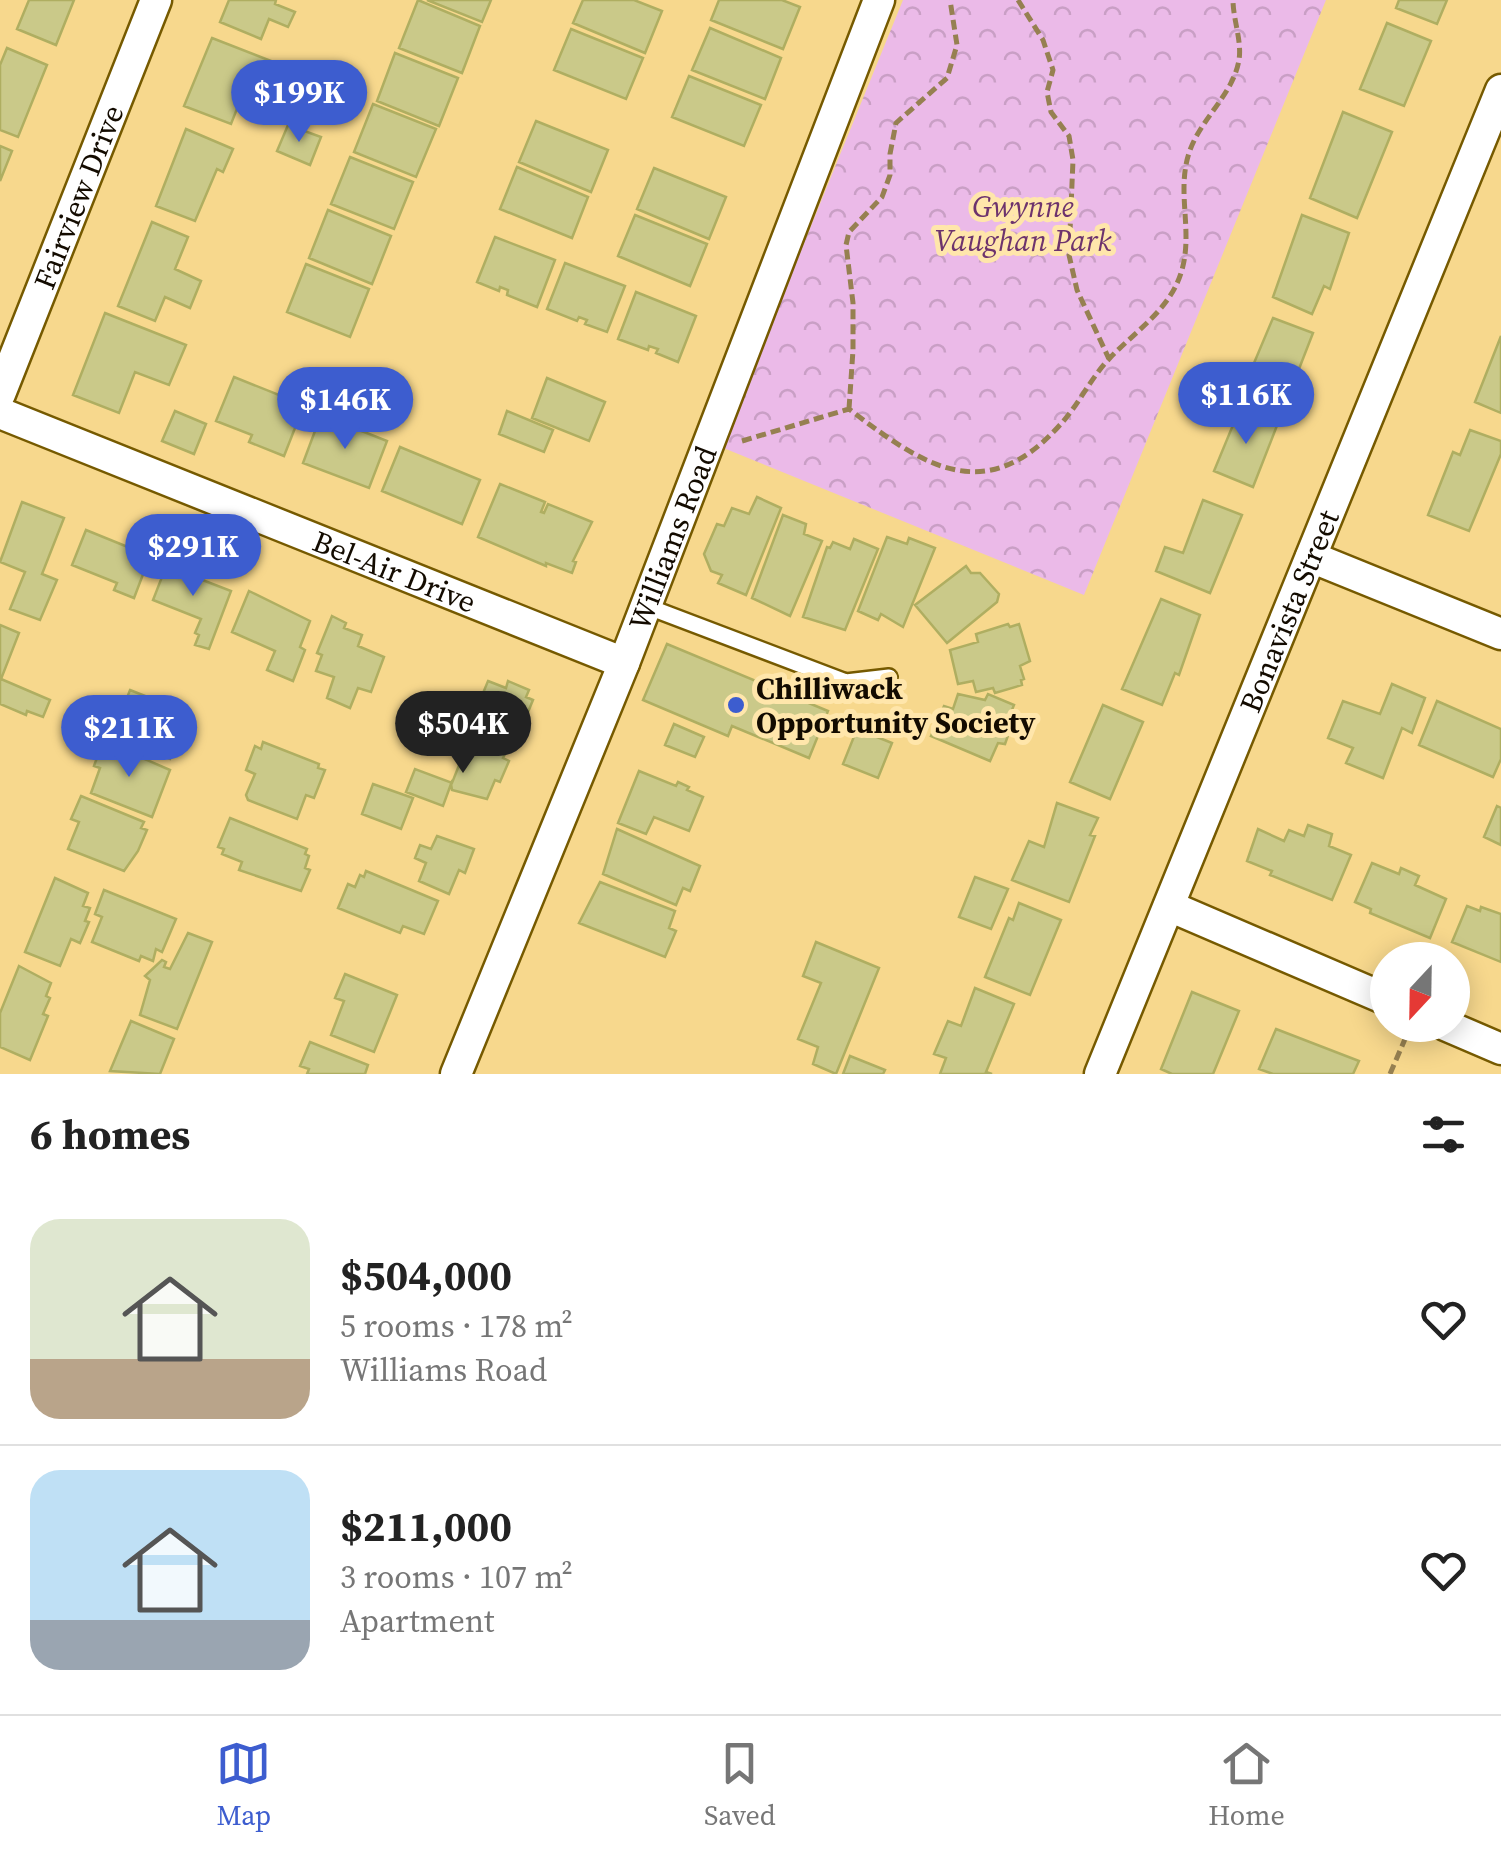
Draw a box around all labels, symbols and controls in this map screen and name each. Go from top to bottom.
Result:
pin: $199K [229,60,369,145]
text: $199K [253,70,345,114]
street label: Fairview Drive [23,99,133,295]
park label: Gwynne Vaughan Park [935,186,1112,261]
pin: $116K [1176,362,1316,447]
pin: $146K [275,367,415,452]
text: $116K [1200,372,1292,416]
text: $146K [299,377,391,421]
street label: Williams Road [618,440,726,636]
street label: Bonavista Street [1229,503,1348,718]
pin: $291K [123,514,263,599]
street label: Bel-Air Drive [307,520,482,622]
text: $291K [147,524,239,568]
place label: Chilliwack Opportunity Society [756,668,1035,743]
pin: $504K [393,691,533,776]
marker: Chilliwack Opportunity Society [725,694,747,716]
pin: $211K [59,695,199,780]
text: $504K [417,701,509,745]
text: $211K [83,705,175,749]
north arrow [1370,942,1470,1042]
map controls [1370,942,1470,1042]
text: 6 homes [30,1105,190,1163]
icon: filters [1416,1107,1471,1162]
text: $504,000 [340,1246,512,1304]
icon: home [110,1259,230,1379]
icon: heart [1416,1292,1471,1347]
text: 5 rooms · 178 m² [340,1304,573,1348]
text: Williams Road [340,1348,547,1392]
text: $211,000 [340,1497,512,1555]
icon: home [110,1510,230,1630]
icon: heart [1416,1543,1471,1598]
text: 3 rooms · 107 m² [340,1555,573,1599]
text: Apartment [340,1599,494,1643]
tab: Map [216,1736,271,1834]
tab: Saved [704,1736,776,1834]
tab: Home [1208,1736,1285,1834]

